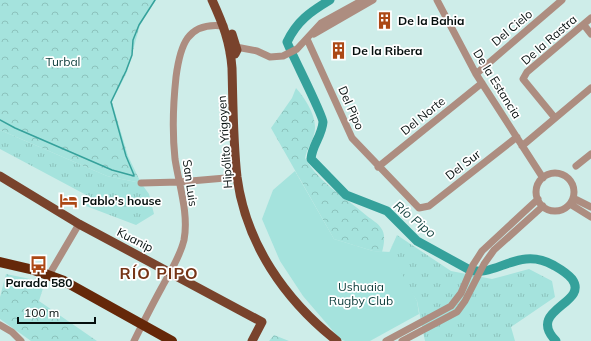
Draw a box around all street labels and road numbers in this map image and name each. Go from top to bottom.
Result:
street label: Del Cielo [488,6,535,49]
street label: De la Rastra [518,11,580,68]
street label: De la Estancia [470,46,525,121]
street label: Del Pipo [335,84,368,132]
street label: Del Norte [398,93,448,138]
street label: Hipólito Yrigoyen [214,95,235,189]
street label: Del Sur [442,146,484,183]
street label: San Luis [180,159,201,207]
street label: Kuanip [115,224,156,255]

